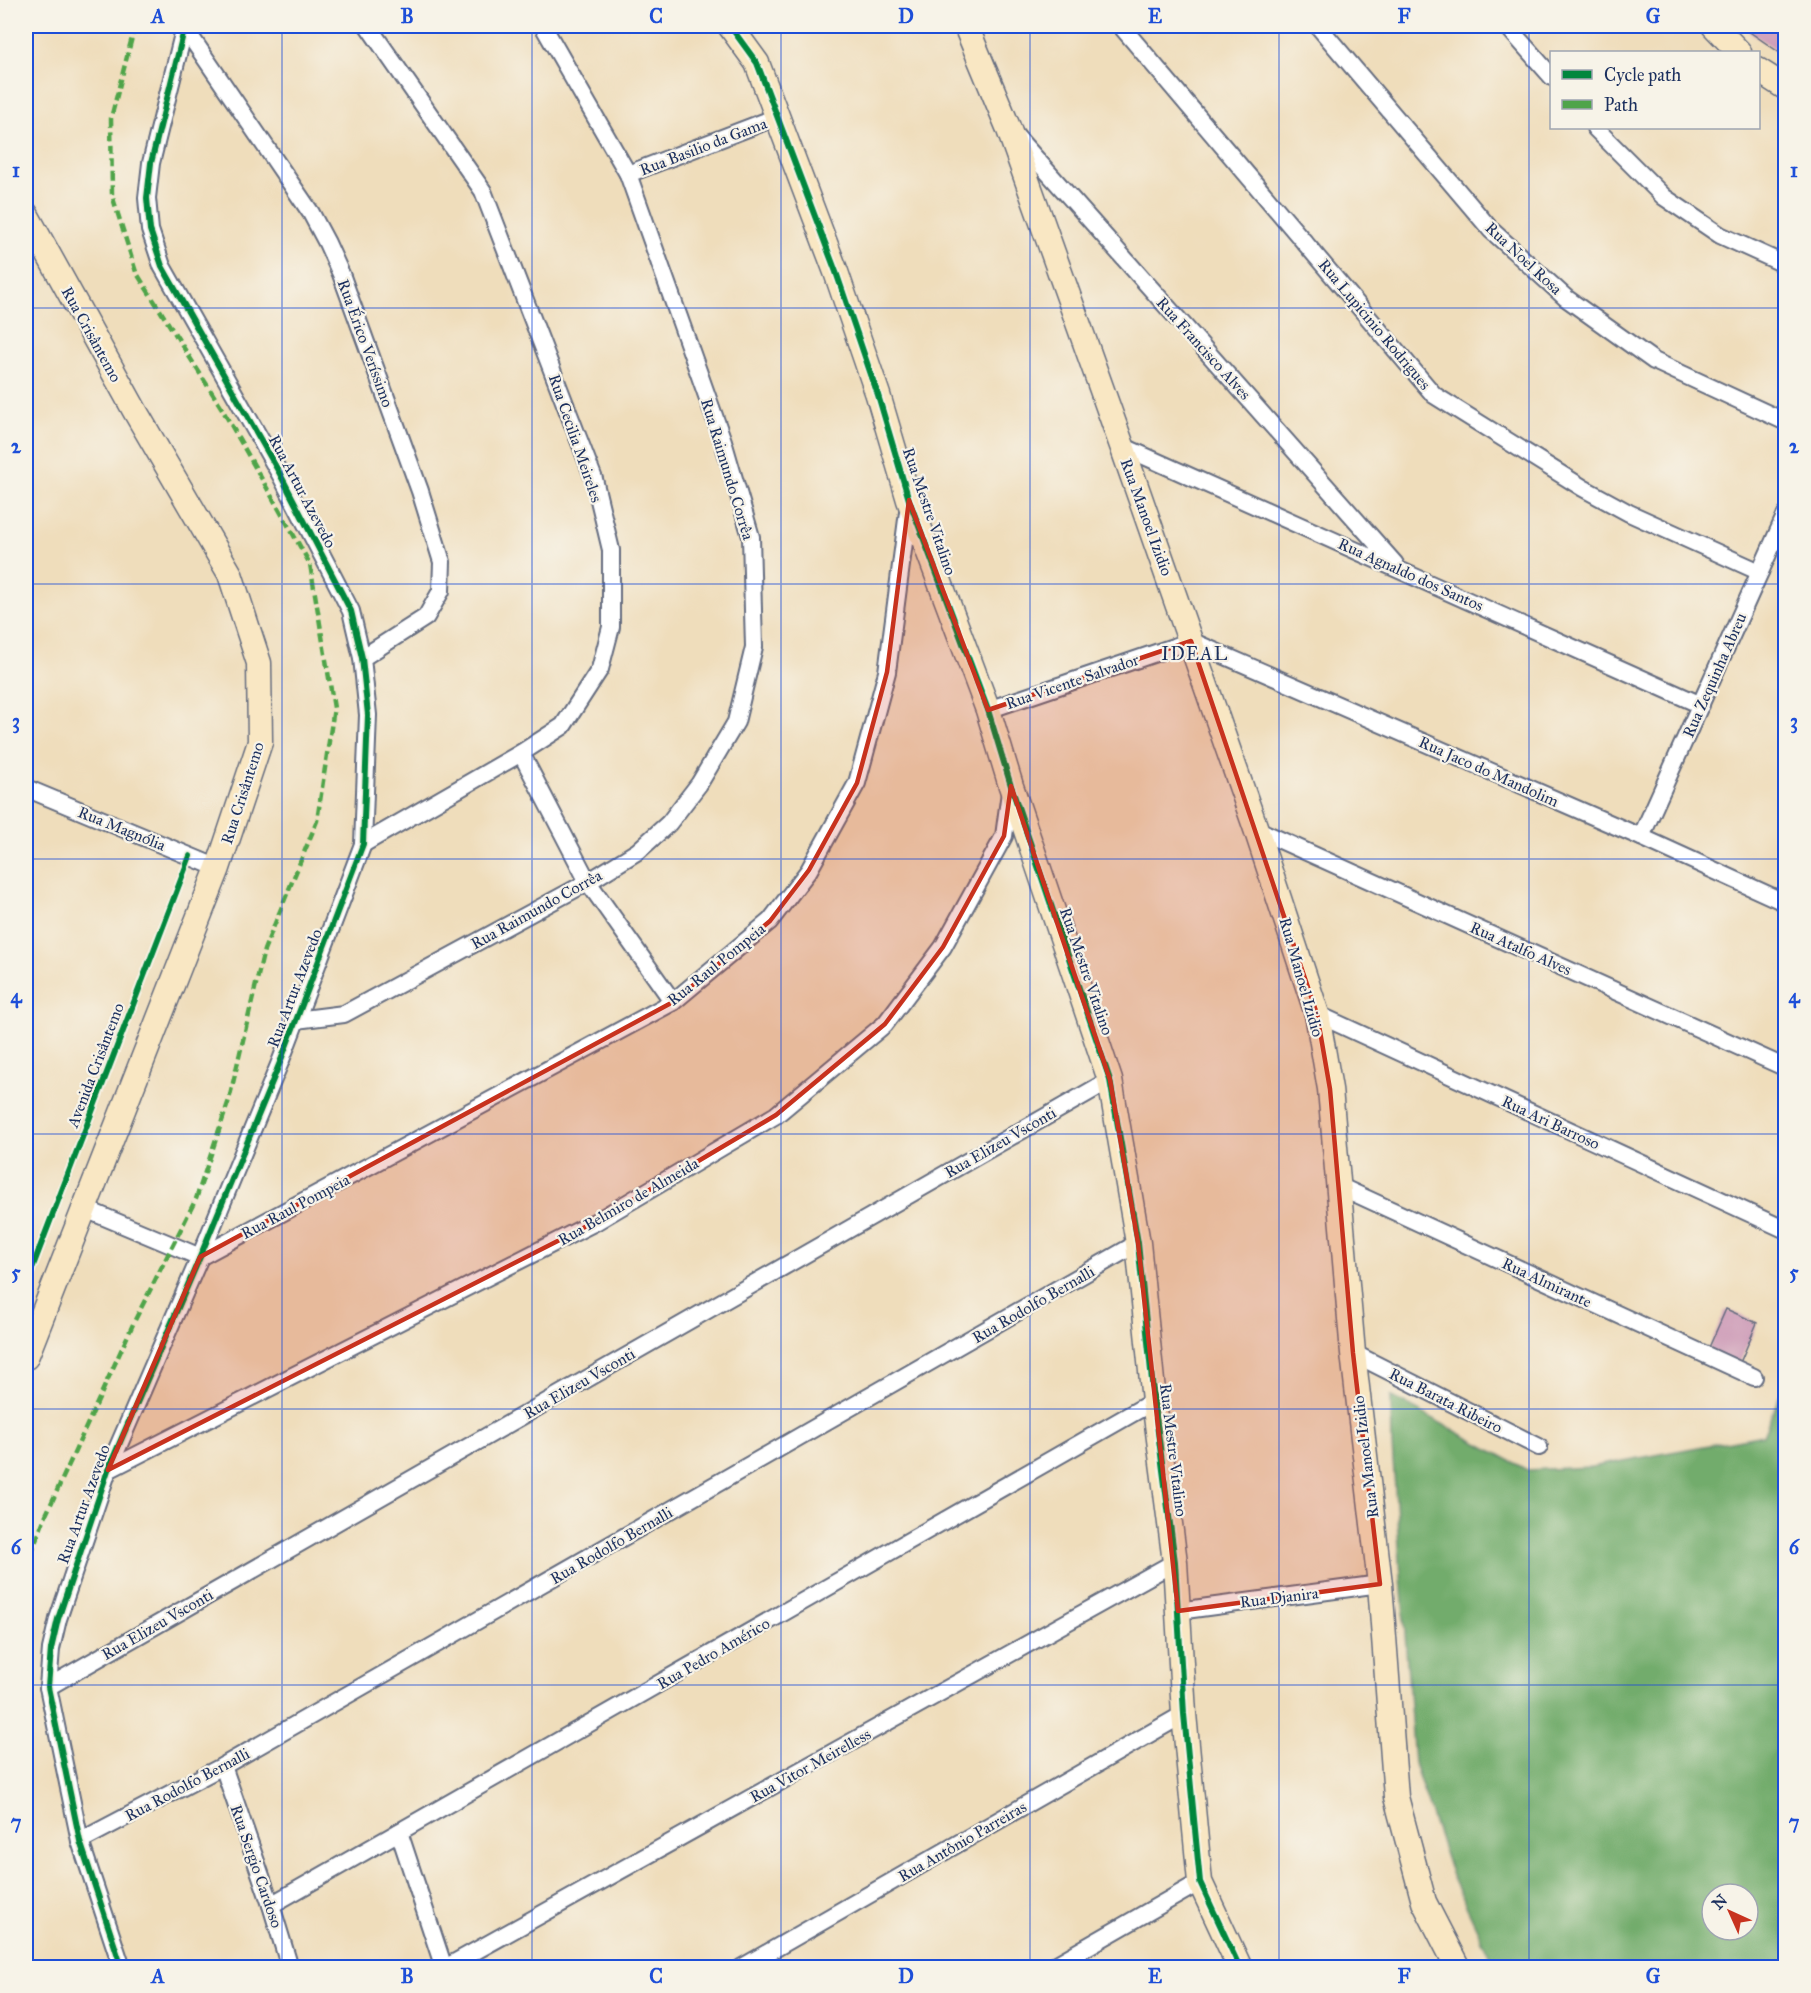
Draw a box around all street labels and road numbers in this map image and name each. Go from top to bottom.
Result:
street label: Rua Basilio da Gama [637,113,770,179]
street label: Rua Noel Rosa [1481,218,1566,299]
street label: Rua Lupicinio Rodrigues [1314,255,1435,394]
street label: Rua Érico Veríssimo [334,276,399,410]
street label: Rua Crisântemo [58,283,126,385]
street label: Rua Francisco Alves [1153,293,1255,404]
street label: Rua Cecilia Meireles [545,372,606,505]
street label: Rua Raimundo Corrêa [697,396,758,542]
street label: Rua Artur Azevedo [265,431,340,551]
street label: Rua Mestre Vitalino [899,445,960,578]
street label: Rua Manoel Izidio [1116,456,1177,578]
street label: Rua Agnaldo dos Santos [1335,534,1487,616]
street label: Rua Zequinha Abreu [1678,610,1752,741]
street label: Rua Vicente Salvador [1003,650,1141,713]
street label: Rua Jaco do Mandolim [1416,732,1562,812]
street label: Rua Crisântemo [217,740,268,847]
street label: Rua Magnólia [75,802,169,856]
street label: Rua Raimundo Corrêa [467,865,605,953]
street label: Rua Mestre Vitalino [1056,905,1117,1038]
street label: Rua Manoel Izidio [1275,915,1328,1039]
street label: Rua Atalfo Alves [1467,918,1575,979]
street label: Rua Raul Pompeia [664,919,769,1010]
street label: Rua Artur Azevedo [263,926,326,1050]
street label: Avenida Crisântemo [63,1000,128,1131]
street label: Rua Ari Barroso [1499,1091,1603,1153]
street label: Rua Elizeu Vsconti [941,1103,1060,1182]
street label: Rua Belmiro de Almeida [555,1153,702,1249]
street label: Rua Raul Pompeia [238,1170,353,1243]
street label: Rua Almirante [1499,1253,1595,1312]
street label: Rua Rodolfo Bernalli [969,1261,1098,1347]
street label: Rua Elizeu Vsconti [520,1344,639,1423]
street label: Rua Barata Ribeiro [1386,1364,1505,1437]
street label: Rua Mestre Vitalino [1156,1383,1191,1518]
street label: Rua Manoel Izidio [1349,1395,1382,1519]
street label: Rua Artur Azevedo [53,1442,114,1566]
street label: Rua Rodolfo Bernalli [547,1502,676,1588]
street label: Rua Djanira [1239,1583,1320,1612]
street label: Rua Elizeu Vsconti [98,1585,217,1664]
street label: Rua Pedro Américo [654,1613,773,1693]
street label: Rua Vitor Meirelless [746,1724,874,1807]
street label: Rua Rodolfo Bernalli [122,1743,253,1825]
street label: Rua Antônio Parreiras [895,1797,1030,1886]
street label: Rua Sergio Cardoso [226,1802,287,1931]

